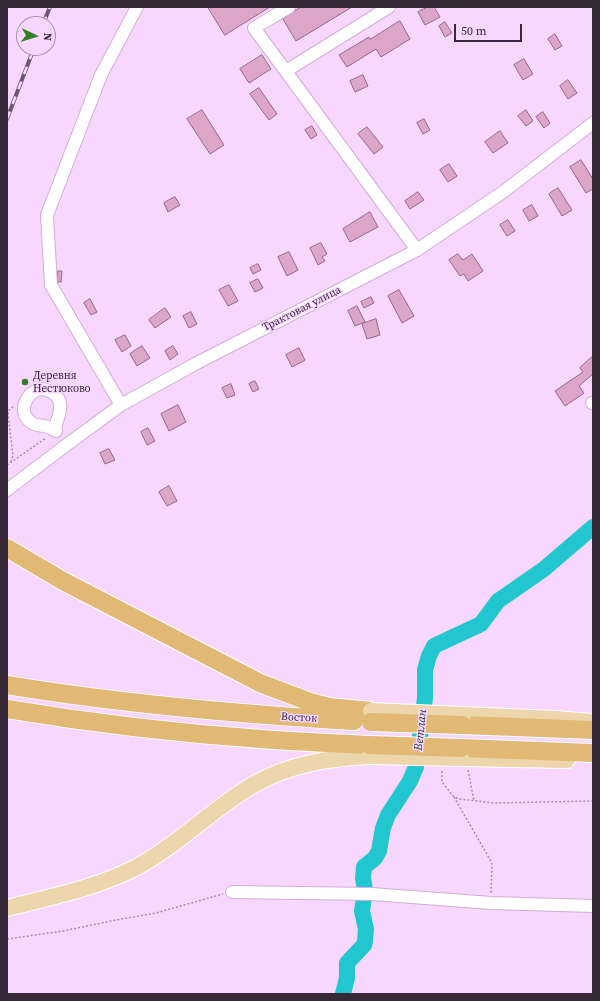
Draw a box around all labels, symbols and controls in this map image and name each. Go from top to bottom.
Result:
north arrow [16,16,56,56]
scale bar [456,16,524,42]
text: 50 m [461,23,487,39]
text: N [40,32,55,41]
street label: Трактовая улица [261,284,343,334]
place label: Деревня Нестюково [33,369,91,395]
marker: Деревня Нестюково [20,377,30,387]
water label: Ветлан [412,709,430,751]
street label: Восток [281,710,317,726]

